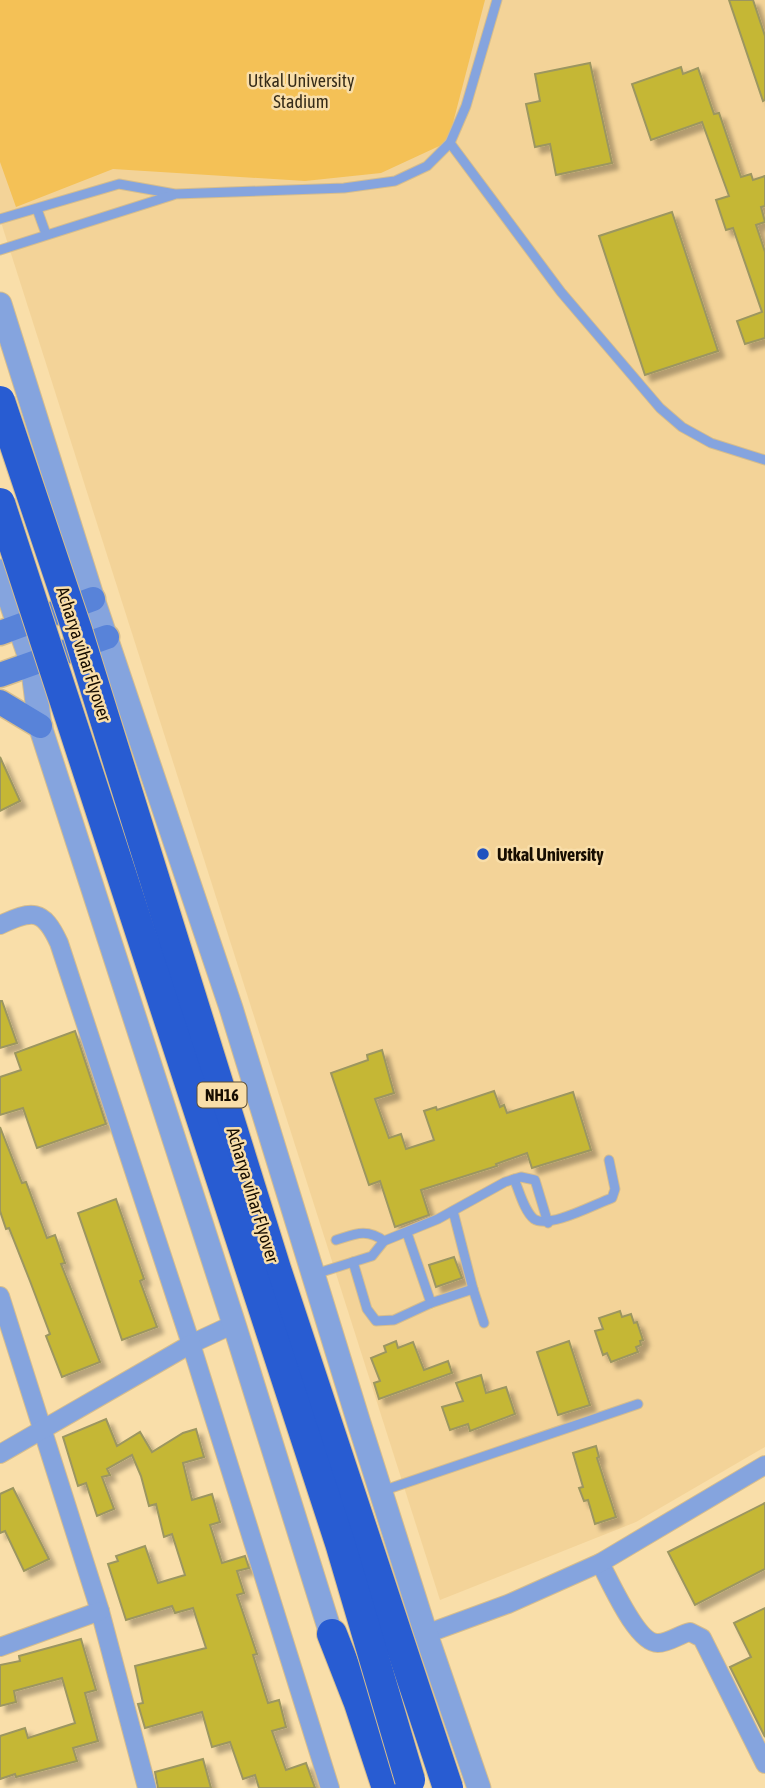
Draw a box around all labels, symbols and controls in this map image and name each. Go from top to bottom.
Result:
park label: Utkal University Stadium [248,70,354,112]
street label: Acharya vihar Flyover [52,584,116,725]
place label: Utkal University [497,844,604,865]
marker: Utkal University [475,846,491,862]
road number: NH16 [198,1082,246,1107]
street label: Acharya vihar Flyover [222,1125,284,1266]

